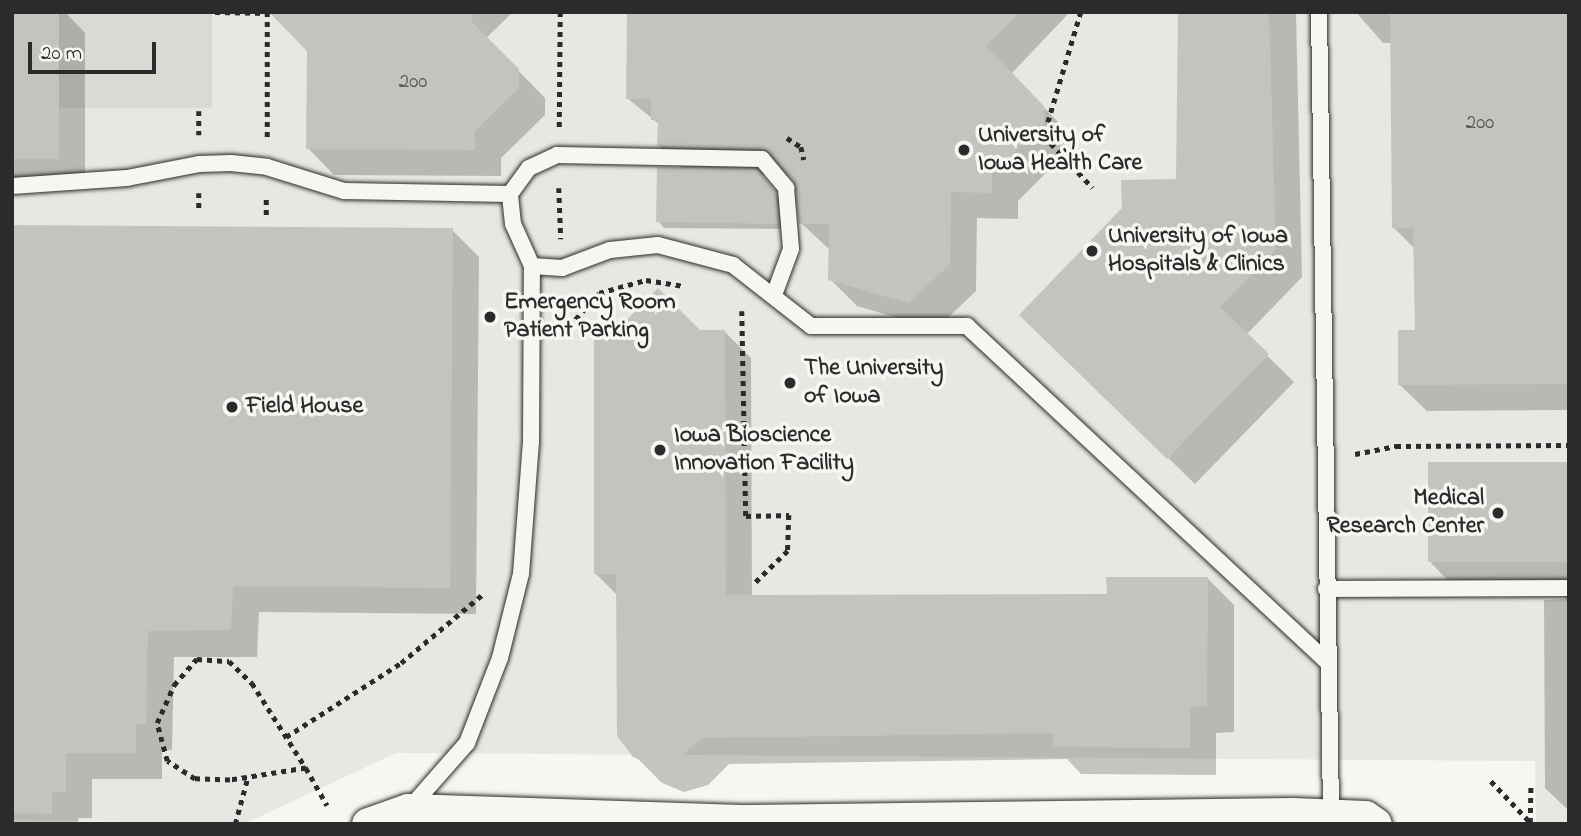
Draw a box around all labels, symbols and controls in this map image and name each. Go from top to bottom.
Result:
scale bar [32,28,159,72]
text: 20 m [41,39,82,69]
house number: 200 [399,69,427,95]
house number: 200 [1466,110,1494,136]
place label: University of Iowa Health Care [978,122,1142,178]
marker: University of Iowa Health Care [956,142,972,158]
place label: University of Iowa Hospitals & Clinics [1108,223,1288,279]
marker: University of Iowa Hospitals & Clinics [1082,241,1102,261]
place label: Emergency Room Patient Parking [504,289,676,345]
marker: Emergency Room Patient Parking [482,309,498,325]
place label: The University of Iowa [804,355,943,411]
marker: The University of Iowa [782,375,798,391]
place label: Field House [246,393,363,421]
marker: Field House [224,399,240,415]
place label: Iowa Bioscience Innovation Facility [674,422,854,478]
marker: Iowa Bioscience Innovation Facility [652,442,668,458]
place label: Medical Research Center [1327,485,1484,541]
marker: Medical Research Center [1490,505,1506,521]

